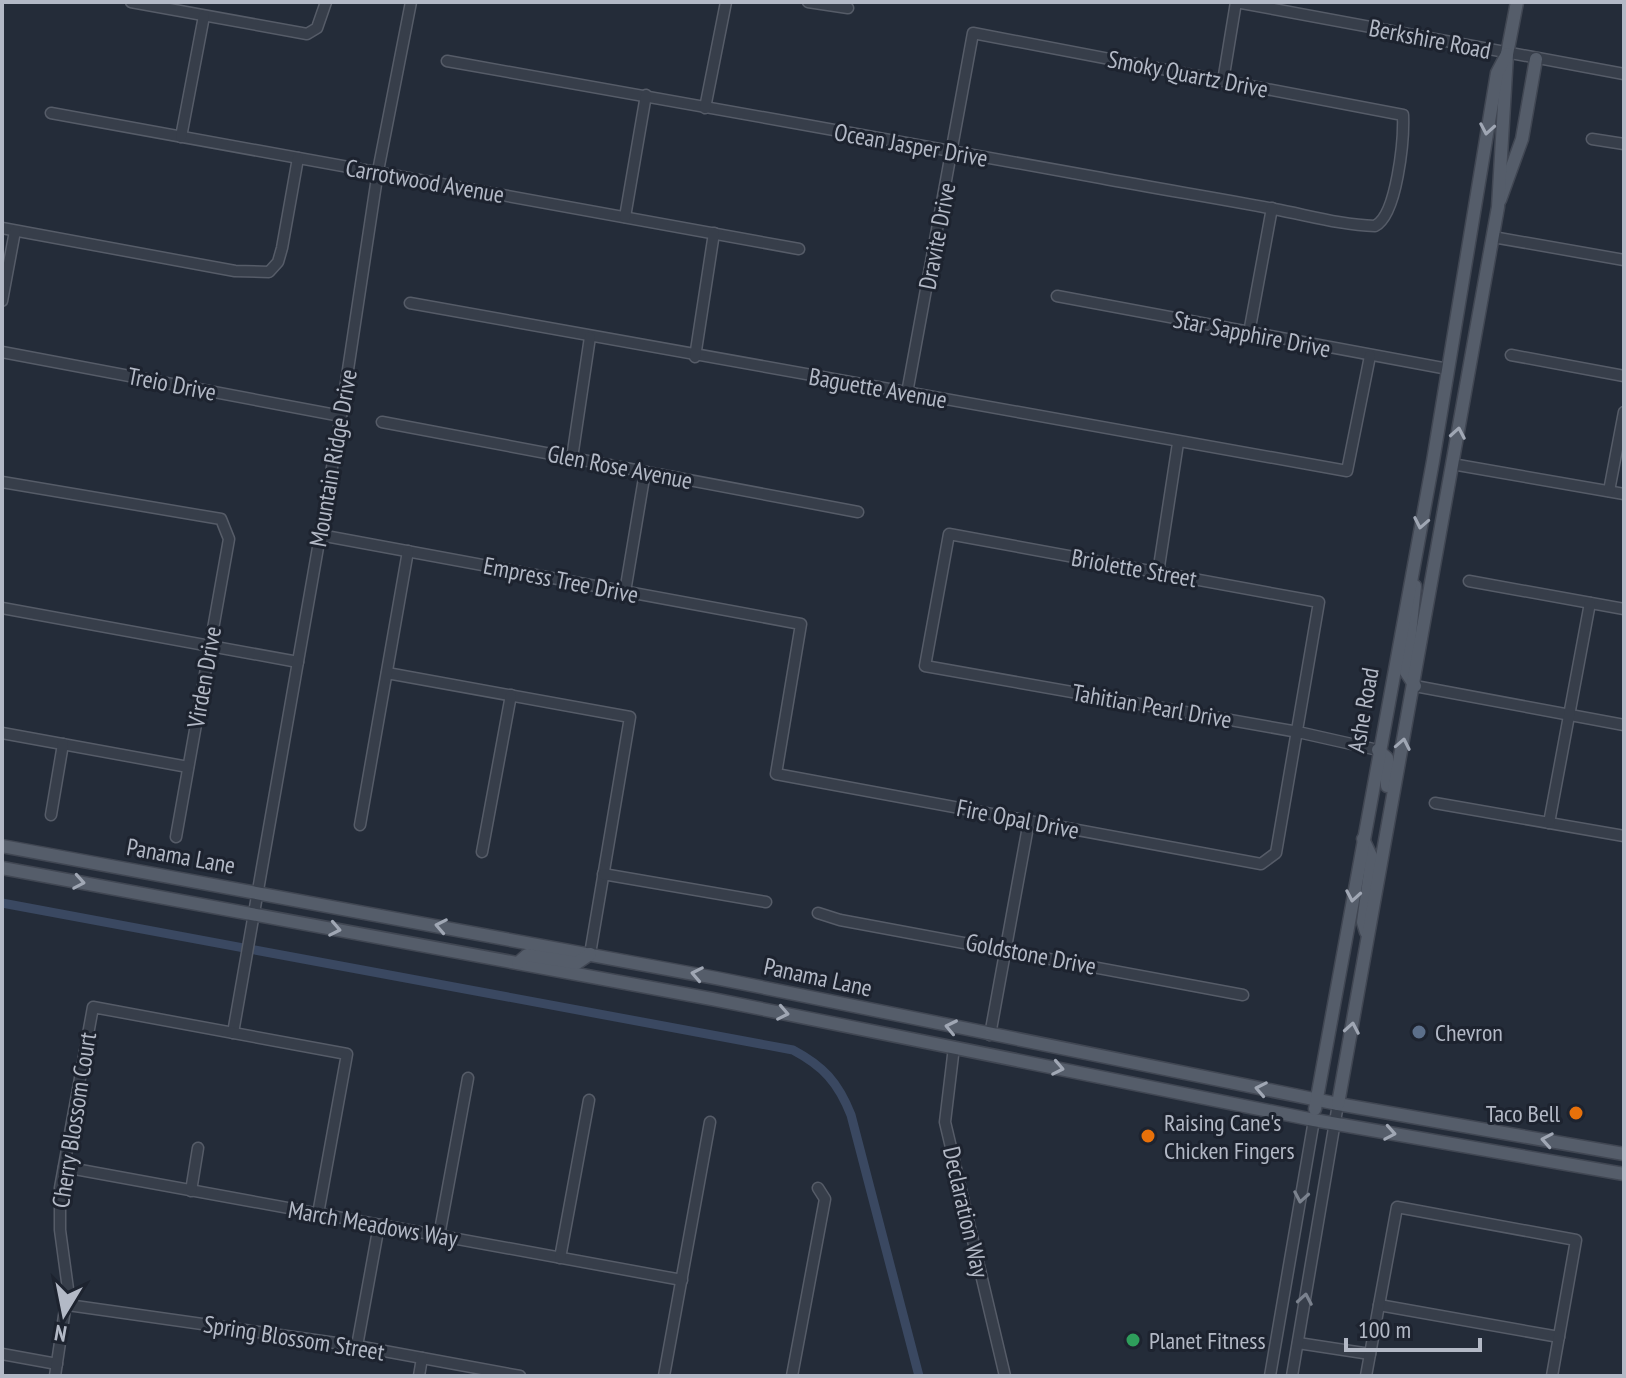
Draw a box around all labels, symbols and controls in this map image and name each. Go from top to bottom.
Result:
street label: Berkshire Road [1366,12,1494,66]
street label: Smoky Quartz Drive [1105,43,1271,105]
street label: Ocean Jasper Drive [832,116,990,174]
one-way arrow [1479,122,1496,136]
street label: Carrotwood Avenue [343,152,507,210]
street label: Dravite Drive [911,180,963,292]
street label: Star Sapphire Drive [1171,304,1333,364]
street label: Treio Drive [125,360,219,408]
street label: Baguette Avenue [807,361,949,415]
street label: Mountain Ridge Drive [302,367,364,549]
one-way arrow [1448,426,1465,440]
street label: Glen Rose Avenue [545,438,695,496]
one-way arrow [1413,516,1430,530]
street label: Briolette Street [1069,542,1199,594]
street label: Empress Tree Drive [481,550,641,610]
street label: Virden Drive [180,624,228,731]
street label: Ashe Road [1340,665,1386,755]
street label: Tahitian Pearl Drive [1070,677,1234,735]
one-way arrow [1394,738,1411,752]
street label: Fire Opal Drive [954,792,1082,846]
street label: Panama Lane [124,831,238,881]
one-way arrow [72,873,86,890]
one-way arrow [1346,889,1363,903]
one-way arrow [328,919,341,936]
one-way arrow [434,919,448,936]
street label: Goldstone Drive [963,926,1099,982]
street label: Panama Lane [761,950,875,1004]
one-way arrow [690,966,704,983]
one-way arrow [775,1004,789,1021]
place label: Chevron [1435,1017,1503,1048]
one-way arrow [945,1020,958,1037]
one-way arrow [1342,1021,1359,1034]
marker: Chevron [1410,1023,1428,1041]
street label: Cherry Blossom Court [45,1030,103,1210]
one-way arrow [1051,1059,1064,1076]
one-way arrow [1255,1081,1268,1098]
place label: Taco Bell [1486,1098,1560,1129]
marker: Taco Bell [1567,1104,1585,1122]
place label: Raising Cane's Chicken Fingers [1164,1107,1295,1166]
one-way arrow [1384,1123,1397,1140]
marker: Raising Cane's Chicken Fingers [1139,1127,1157,1145]
one-way arrow [1540,1132,1554,1149]
street label: Declaration Way [936,1143,996,1281]
one-way arrow [1293,1190,1310,1203]
street label: March Meadows Way [286,1194,460,1254]
north arrow [24,1274,104,1354]
one-way arrow [1296,1292,1313,1306]
scale bar [1346,1302,1480,1352]
street label: Spring Blossom Street [201,1308,387,1368]
text: 100 m [1358,1314,1411,1345]
text: N [52,1319,69,1349]
place label: Planet Fitness [1149,1325,1266,1356]
marker: Planet Fitness [1124,1331,1142,1349]

